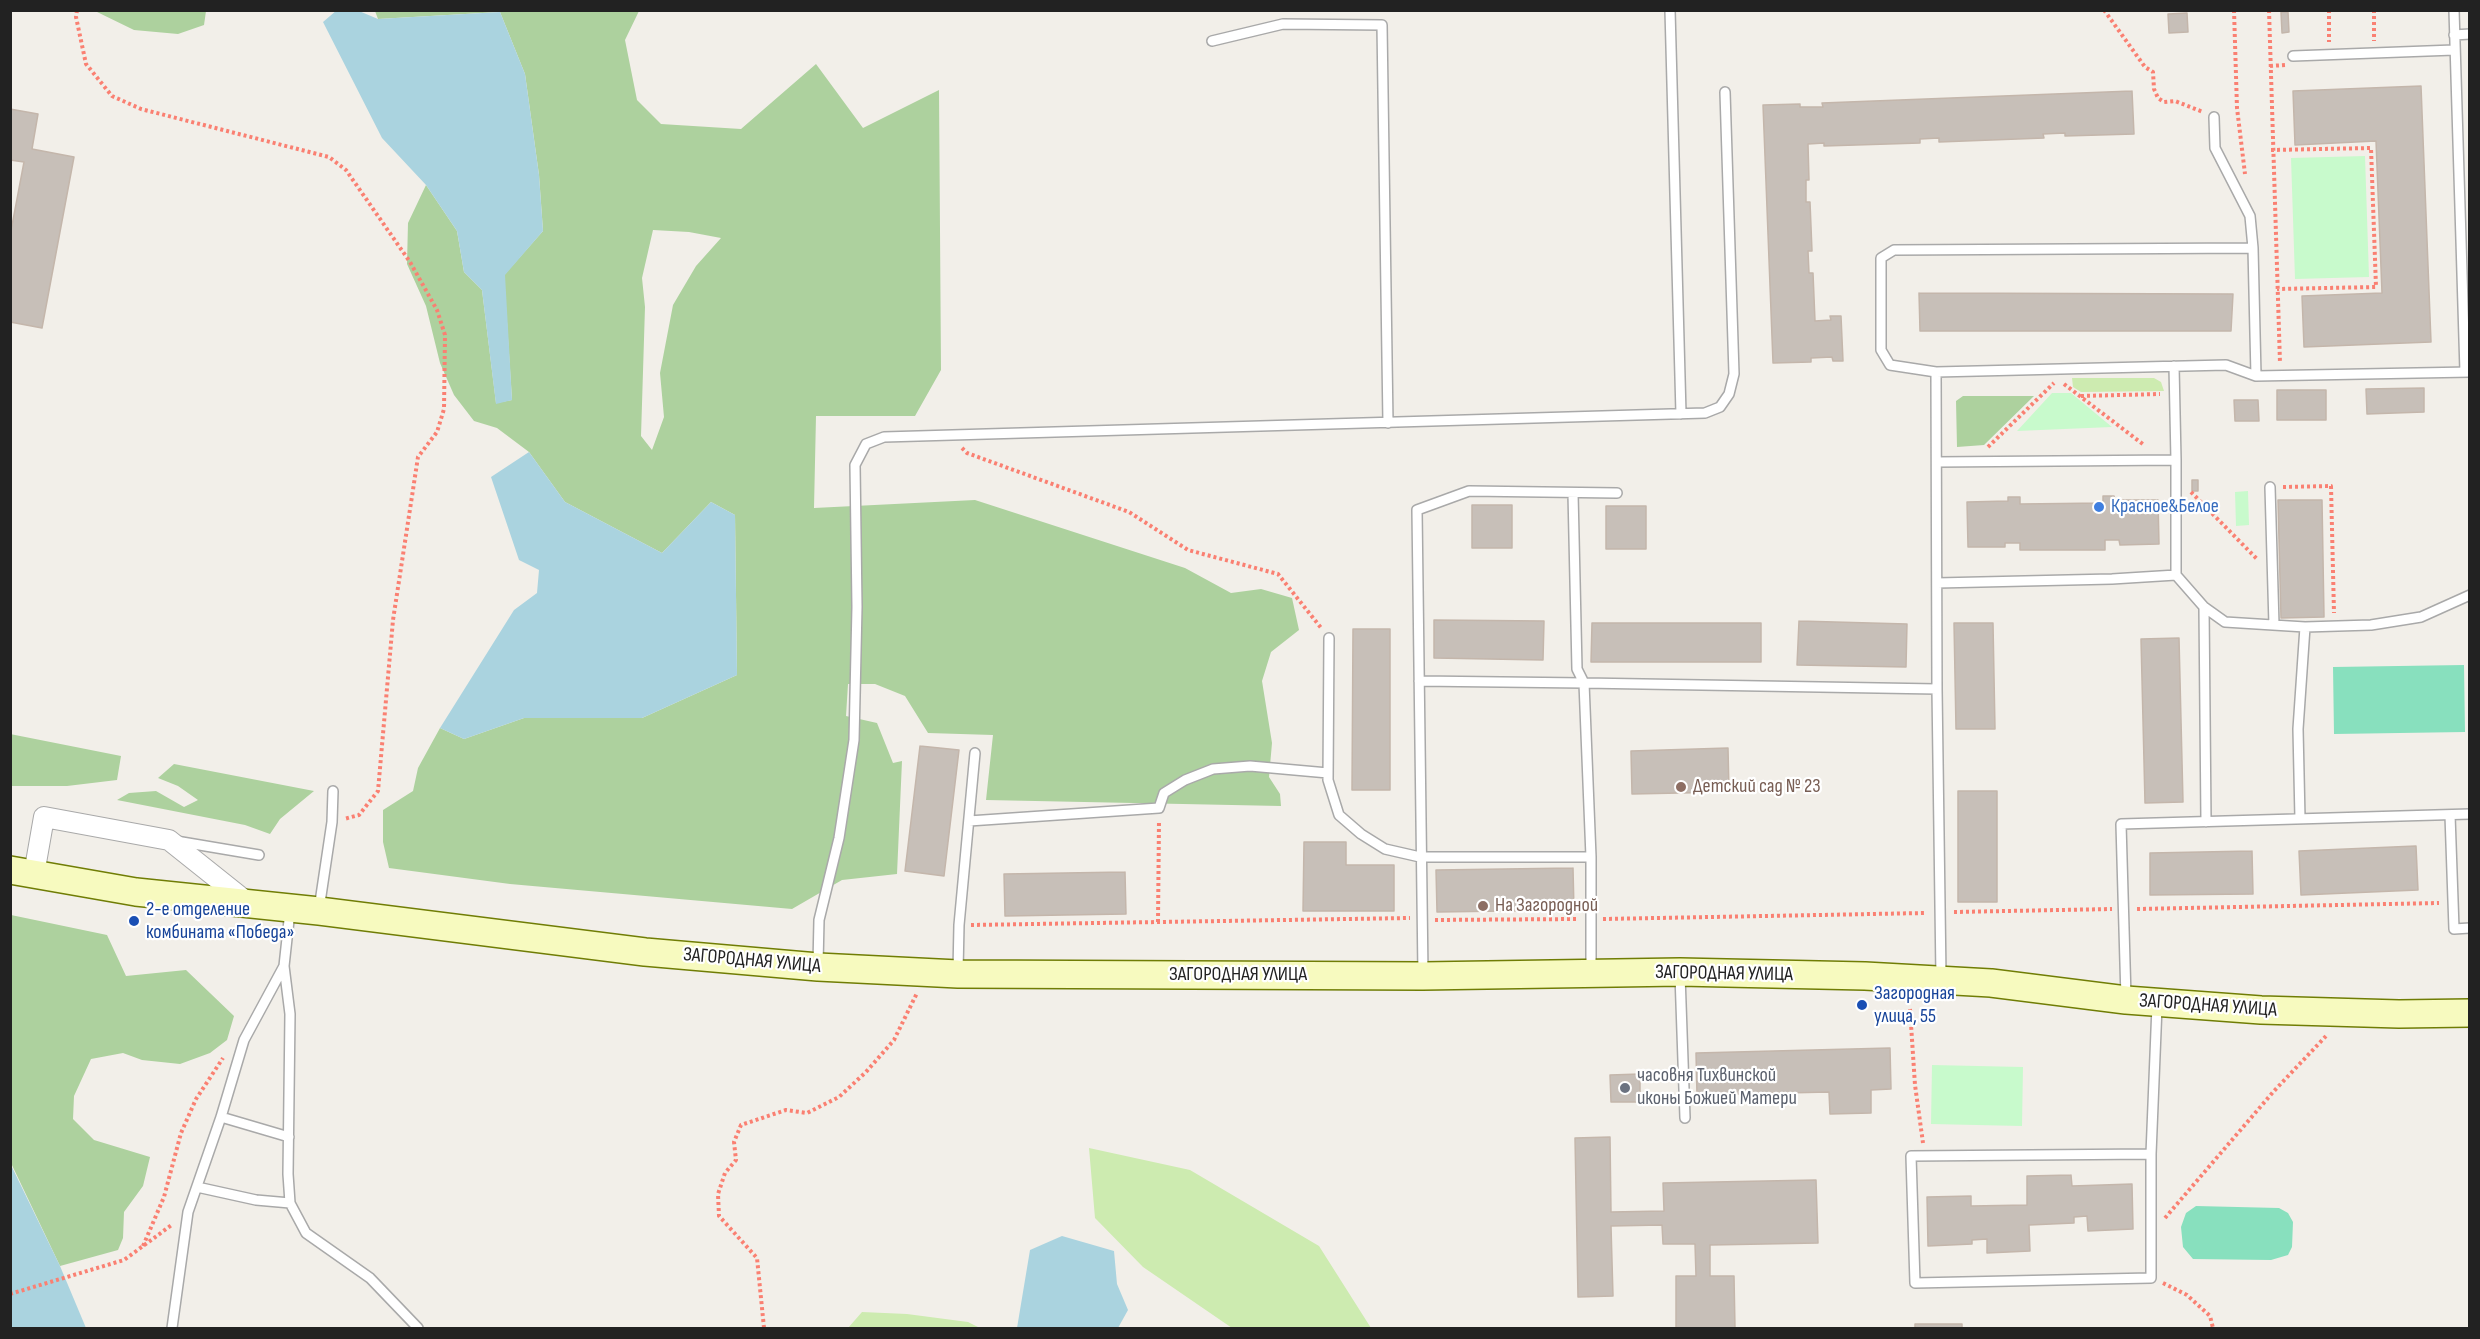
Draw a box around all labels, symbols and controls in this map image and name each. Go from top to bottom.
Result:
place label: Красное&Белое [2111,495,2219,519]
marker: Красное&Белое [2092,500,2106,514]
place label: Детский сад № 23 [1693,775,1821,799]
marker: Детский сад № 23 [1674,780,1688,794]
place label: На Загородной [1495,894,1598,918]
place label: 2-е отделение комбината «Победа» [146,898,294,945]
marker: На Загородной [1476,899,1490,913]
marker: 2-е отделение комбината «Победа» [127,914,141,928]
street label: ЗАГОРОДНАЯ УЛИЦА [682,943,822,979]
street label: ЗАГОРОДНАЯ УЛИЦА [1655,961,1793,987]
street label: ЗАГОРОДНАЯ УЛИЦА [1169,963,1307,987]
place label: Загородная улица, 55 [1874,982,1955,1029]
street label: ЗАГОРОДНАЯ УЛИЦА [2138,989,2278,1023]
marker: Загородная улица, 55 [1855,998,1869,1012]
place label: часовня Тихвинской иконы Божией Матери [1637,1064,1797,1111]
marker: часовня Тихвинской иконы Божией Матери [1618,1081,1632,1095]

